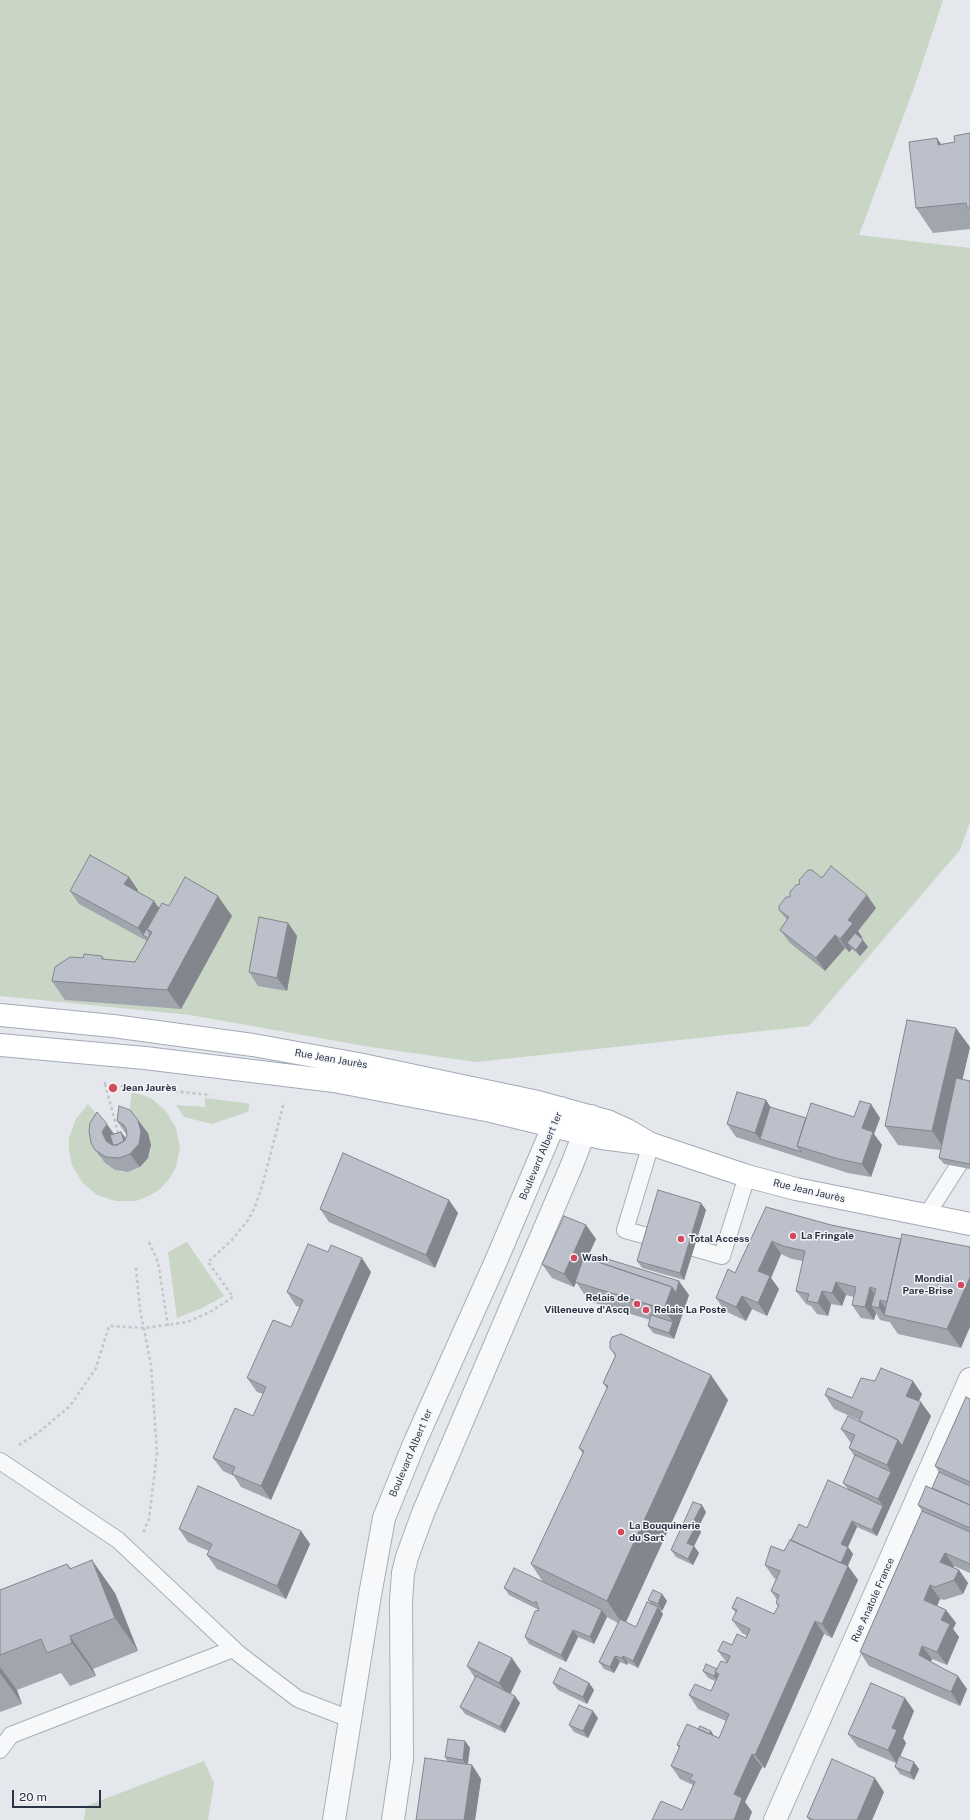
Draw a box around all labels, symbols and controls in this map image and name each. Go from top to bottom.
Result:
street label: Rue Jean Jaurès [294,1047,368,1071]
marker: Jean Jaurès [107,1082,119,1094]
place label: Jean Jaurès [122,1082,176,1094]
street label: Boulevard Albert 1er [517,1110,565,1202]
street label: Rue Jean Jaurès [772,1177,846,1205]
place label: La Fringale [801,1230,854,1242]
marker: La Fringale [788,1231,798,1241]
place label: Total Access [689,1233,750,1245]
marker: Total Access [676,1234,686,1244]
place label: Wash [582,1252,608,1264]
marker: Wash [569,1253,579,1263]
place label: Mondial Pare-Brise [902,1273,953,1296]
marker: Mondial Pare-Brise [956,1280,966,1290]
place label: Relais de Villeneuve d'Ascq [544,1292,629,1316]
marker: Relais de Villeneuve d'Ascq [632,1299,642,1309]
place label: Relais La Poste [654,1304,726,1316]
marker: Relais La Poste [641,1305,651,1315]
street label: Boulevard Albert 1er [387,1407,435,1499]
place label: La Bouquinerie du Sart [629,1520,700,1544]
marker: La Bouquinerie du Sart [616,1527,626,1537]
street label: Rue Anatole France [849,1556,897,1644]
scale bar [14,1782,103,1808]
text: 20 m [19,1790,47,1804]

